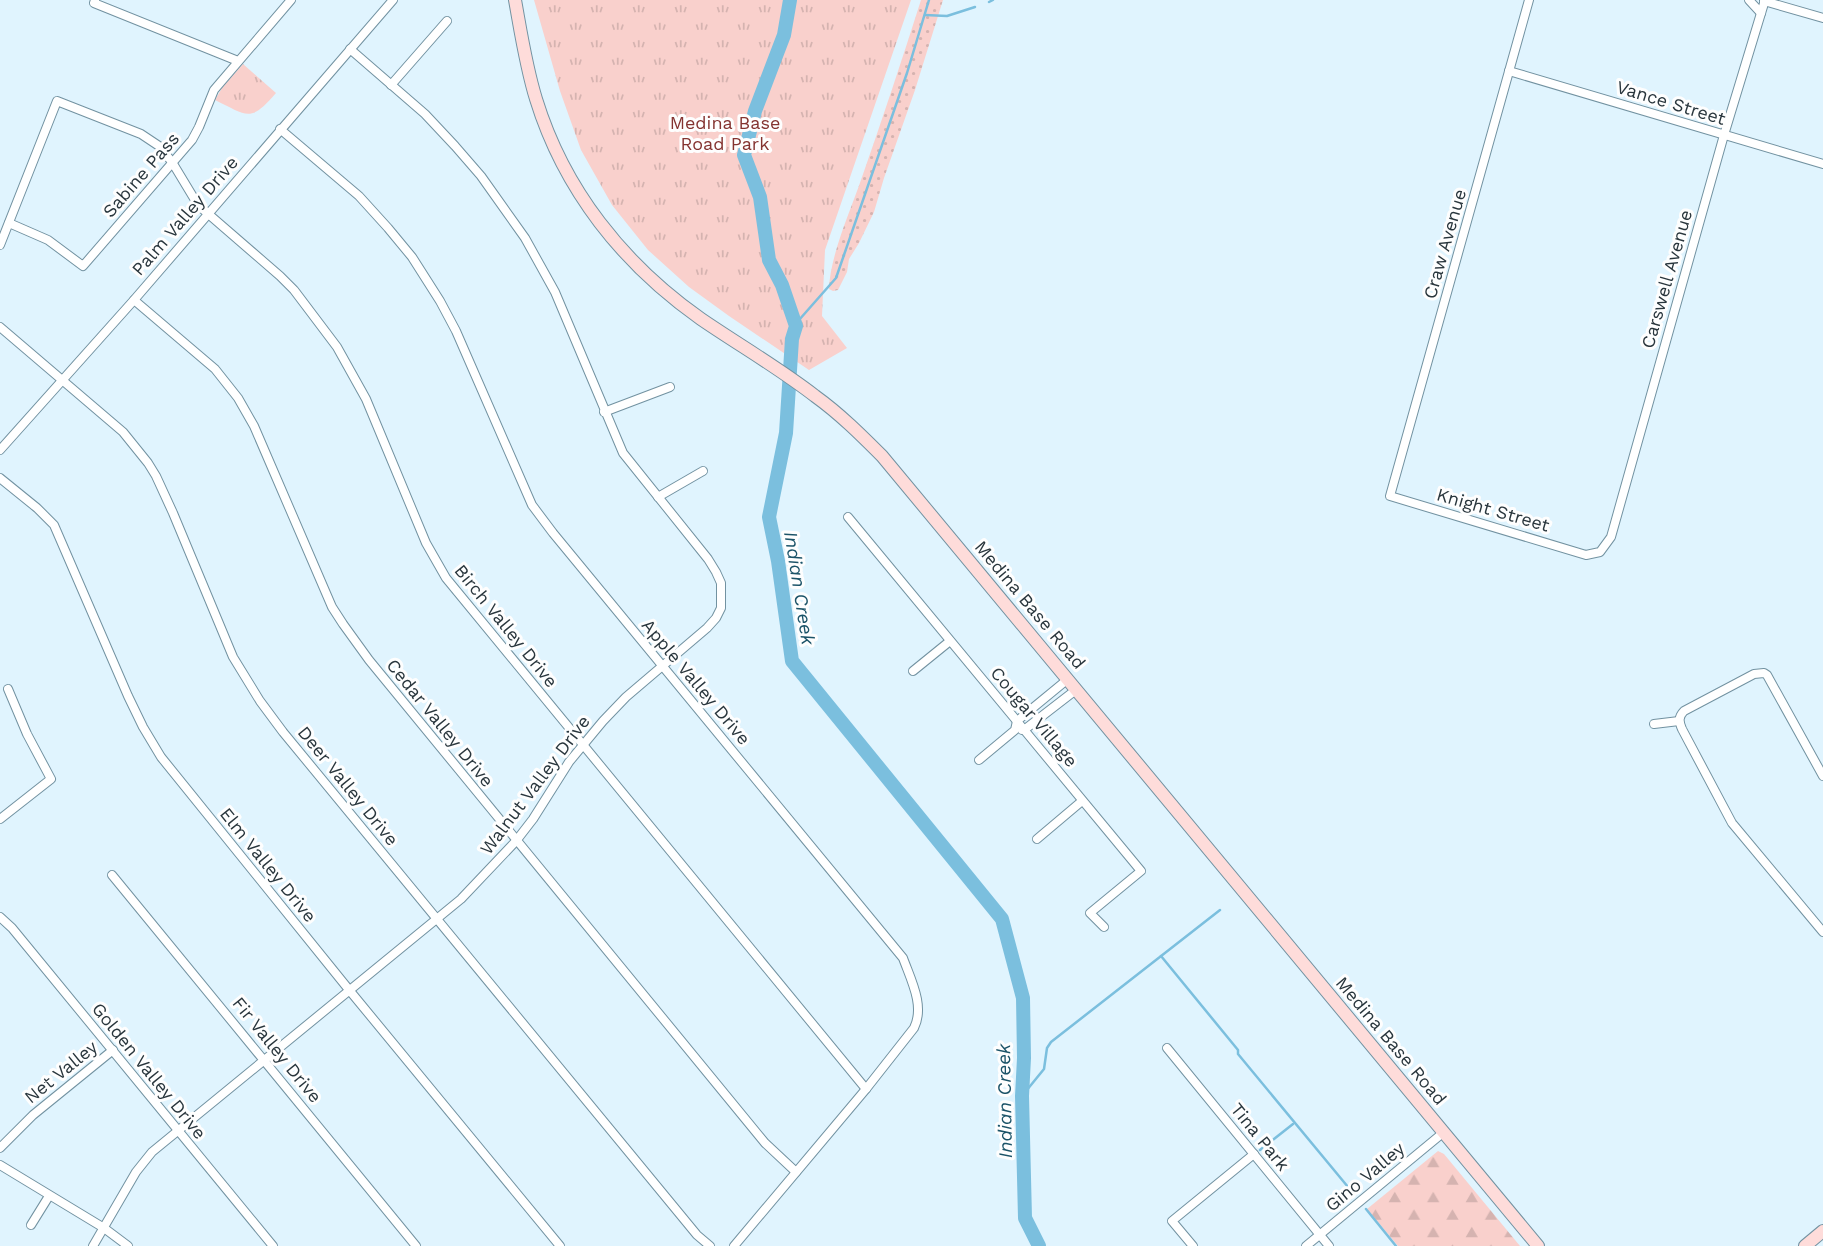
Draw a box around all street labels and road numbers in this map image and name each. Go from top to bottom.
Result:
street label: Vance Street [1614,76,1729,129]
street label: Sabine Pass [98,128,183,221]
street label: Palm Valley Drive [127,152,242,279]
street label: Craw Avenue [1419,187,1470,301]
street label: Carswell Avenue [1637,207,1696,351]
street label: Knight Street [1434,483,1552,536]
street label: Medina Base Road [971,536,1090,673]
street label: Birch Valley Drive [450,560,562,691]
street label: Apple Valley Drive [638,615,755,749]
street label: Cedar Valley Drive [382,655,498,791]
street label: Cougar Village [986,662,1082,771]
street label: Walnut Valley Drive [475,711,594,859]
street label: Deer Valley Drive [294,722,403,850]
street label: Elm Valley Drive [216,803,321,926]
street label: Medina Base Road [1332,972,1451,1109]
street label: Fir Valley Drive [228,993,326,1107]
street label: Golden Valley Drive [88,998,211,1143]
street label: Net Valley [20,1036,102,1107]
street label: Tina Park [1227,1099,1294,1175]
street label: Gino Valley [1321,1137,1409,1216]

